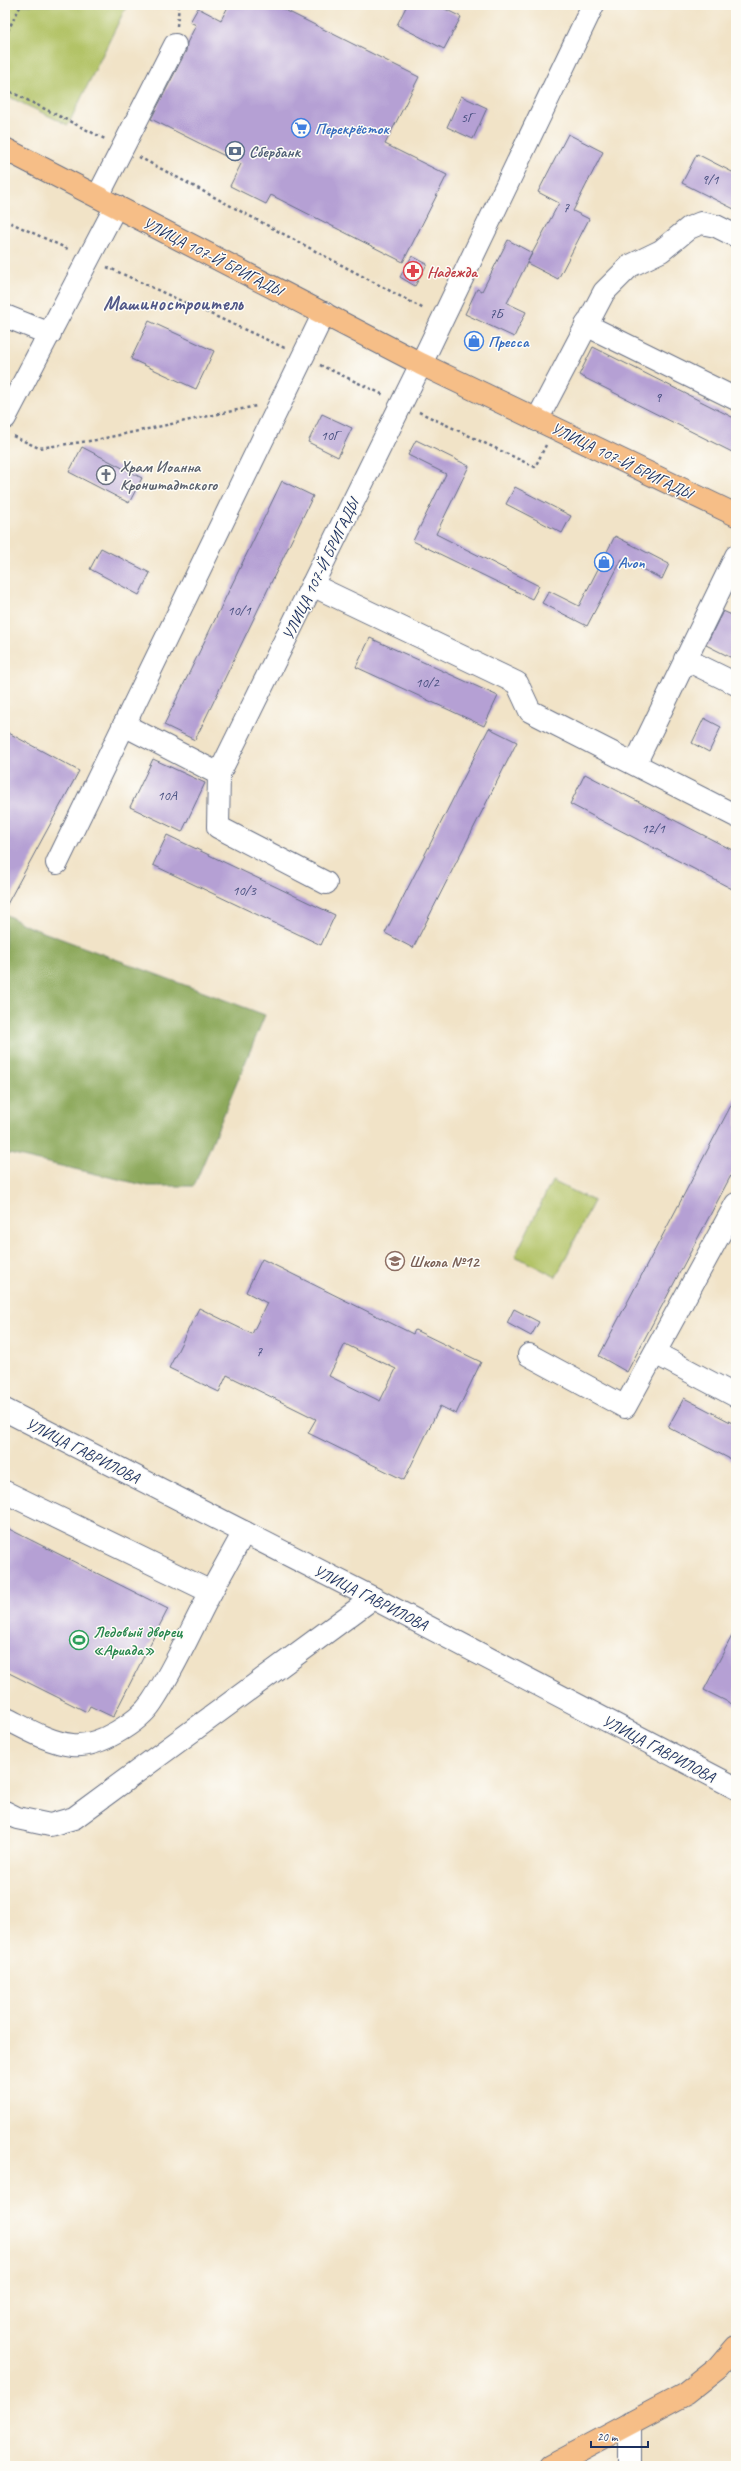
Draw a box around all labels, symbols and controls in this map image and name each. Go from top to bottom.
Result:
house number: 5Г [461,109,477,126]
supermarket icon: Перекрёсток [290,117,312,139]
place label: Перекрёсток [315,119,390,139]
bank icon: Сбербанк [224,140,246,162]
place label: Сбербанк [249,142,302,162]
house number: 9/1 [701,171,719,188]
house number: 7 [563,199,570,216]
street label: УЛИЦА 107-Й БРИГАДЫ [139,213,289,302]
pharmacy icon: Надежда [402,260,424,282]
place label: Надежда [427,262,479,282]
district label: Машиностроитель [103,291,245,316]
house number: 7Б [489,305,506,322]
shop icon: Пресса [463,330,485,352]
place label: Пресса [488,332,530,352]
house number: 9 [655,389,663,406]
street label: УЛИЦА 107-Й БРИГАДЫ [548,418,698,505]
house number: 10Г [320,427,343,444]
place label: Храм Иоанна Кронштадтского [120,457,218,495]
church icon: Храм Иоанна Кронштадтского [95,464,117,486]
street label: УЛИЦА 107-Й БРИГАДЫ [278,493,365,643]
shop icon: Avon [593,551,615,573]
place label: Avon [618,553,645,573]
house number: 10/1 [227,602,251,619]
house number: 10/2 [415,674,440,691]
house number: 10А [157,787,178,804]
house number: 12/1 [641,820,665,837]
house number: 10/3 [232,882,257,899]
school or university icon: Школа №12 [384,1250,406,1272]
place label: Школа №12 [409,1252,480,1272]
house number: 7 [256,1343,263,1360]
street label: УЛИЦА ГАВРИЛОВА [22,1414,144,1489]
street label: УЛИЦА ГАВРИЛОВА [310,1561,432,1636]
place label: Ледовый дворец «Ариада» [93,1622,184,1660]
sports icon: Ледовый дворец «Ариада» [68,1629,90,1651]
street label: УЛИЦА ГАВРИЛОВА [599,1711,719,1788]
scale bar [591,2423,648,2449]
text: 20 m [597,2429,619,2445]

